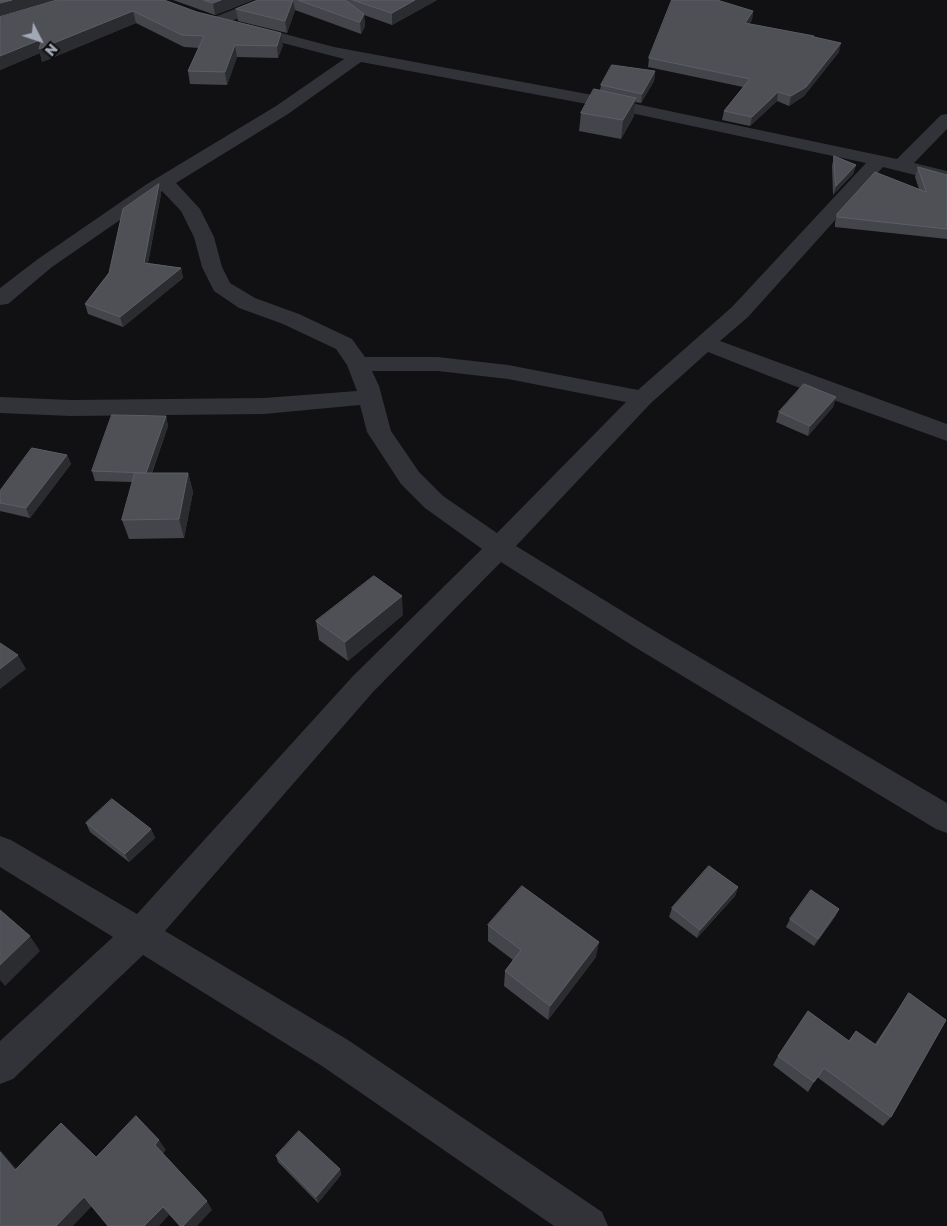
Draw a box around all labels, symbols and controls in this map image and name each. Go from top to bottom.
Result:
north arrow [15,15,65,65]
text: N [42,41,62,60]

